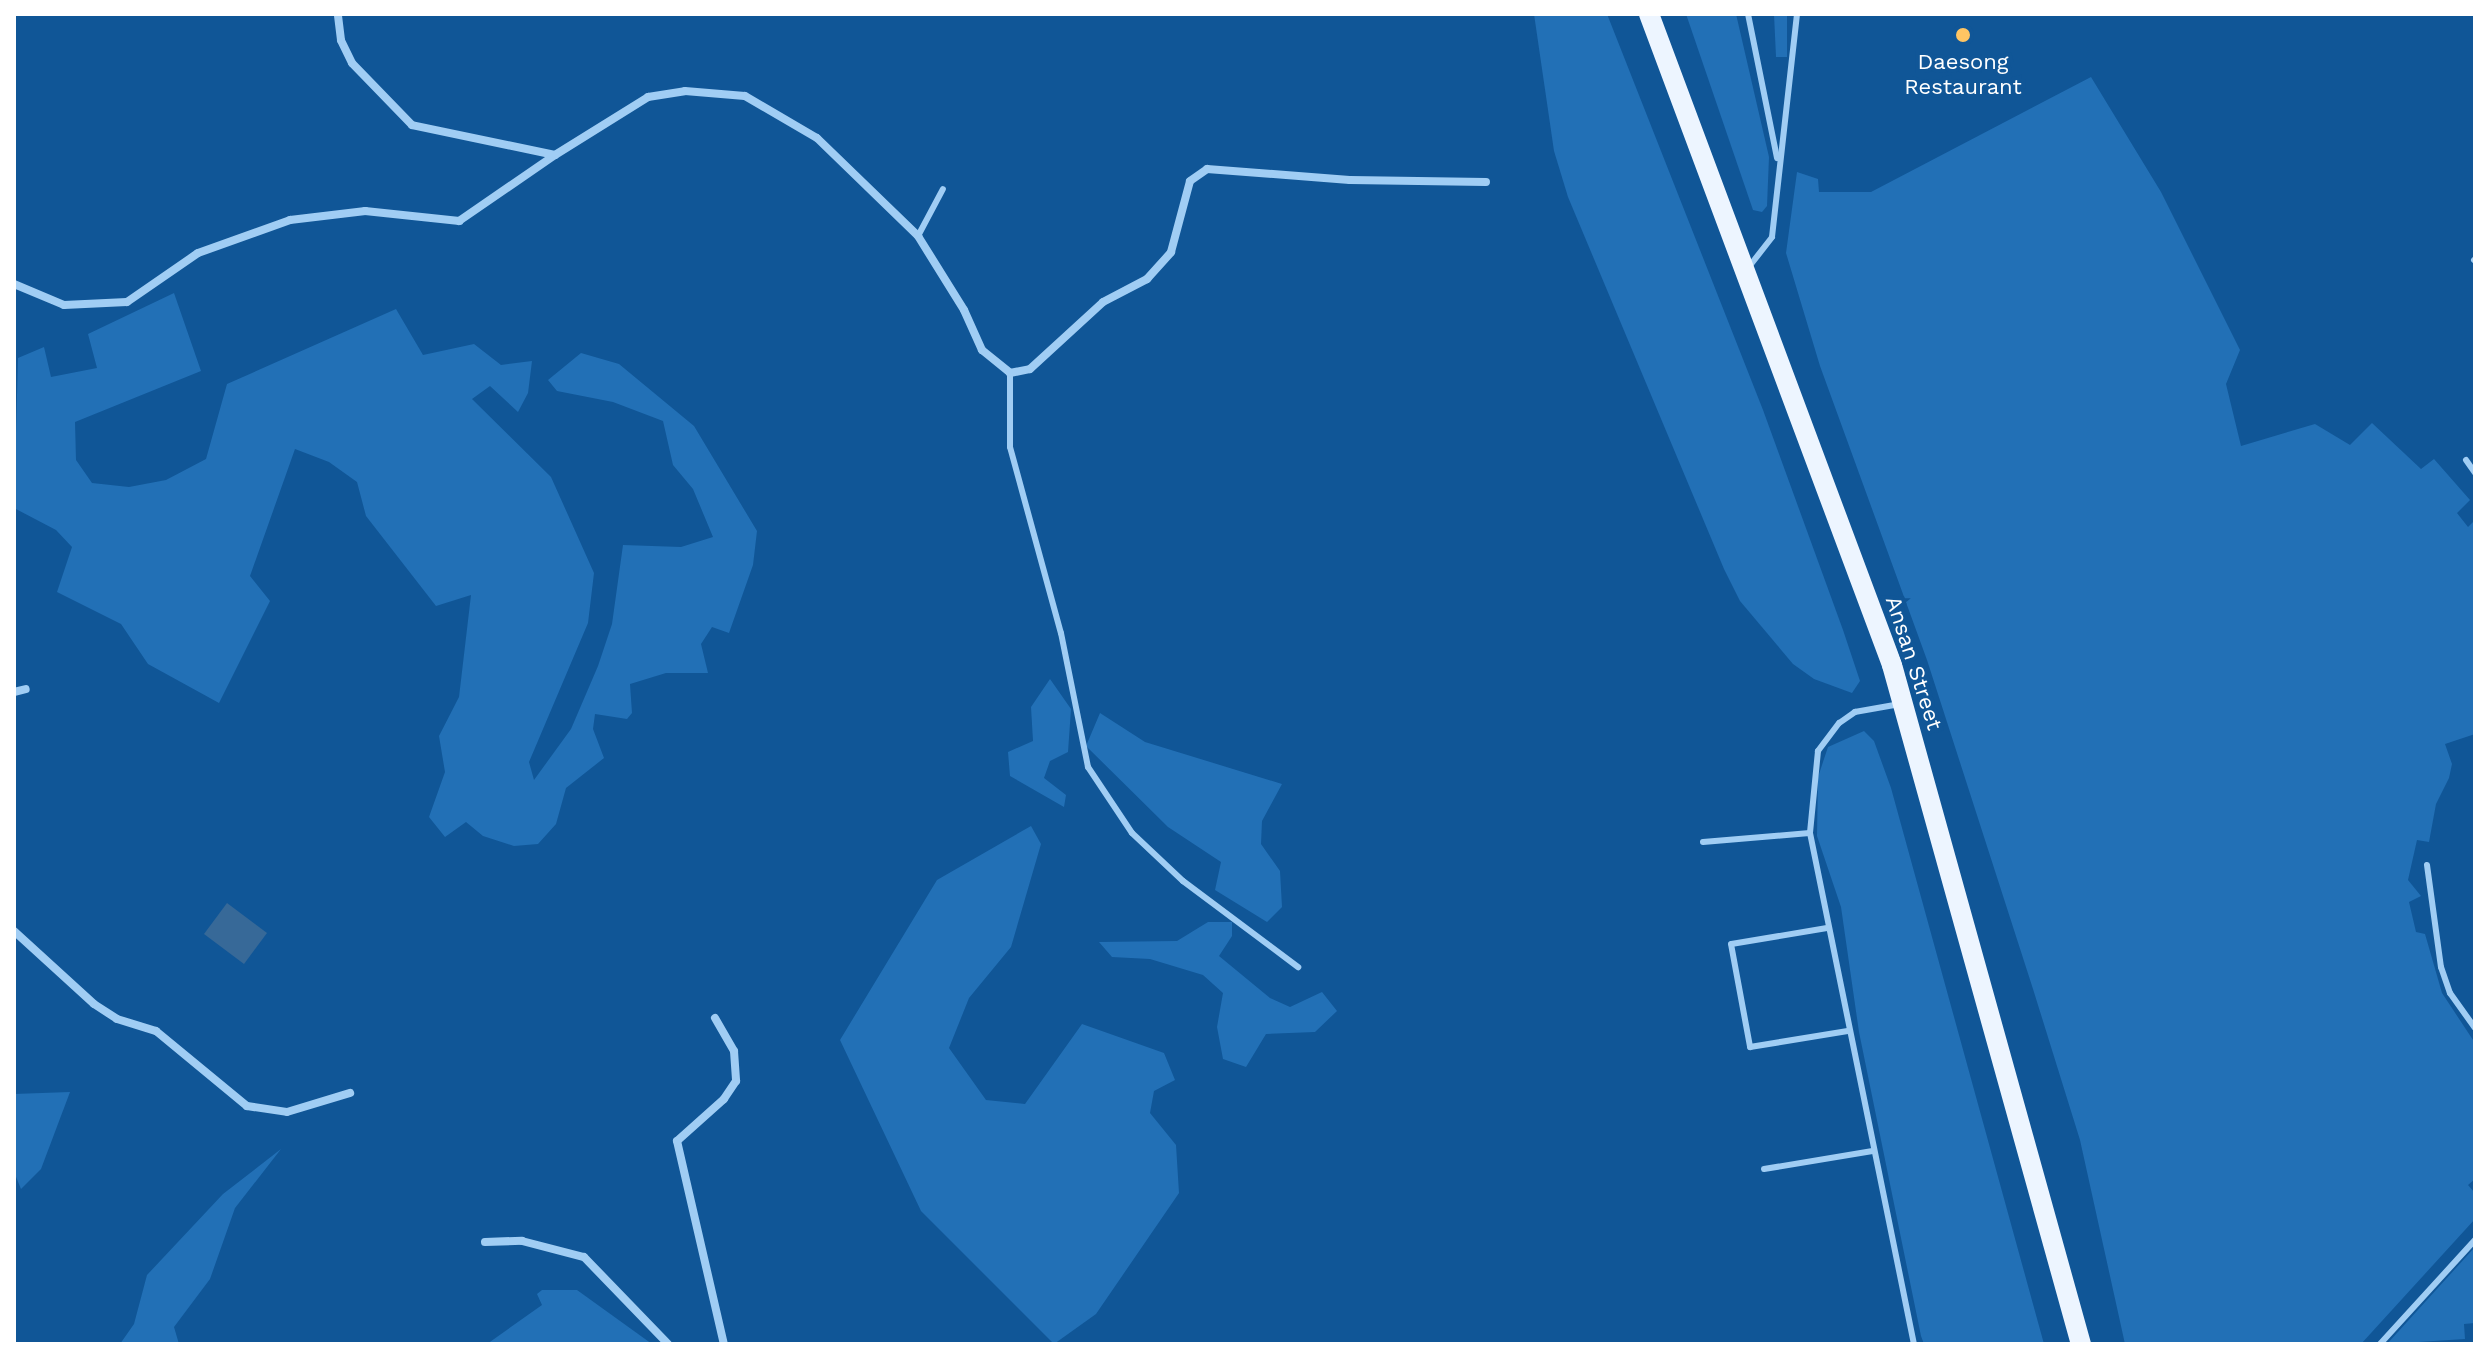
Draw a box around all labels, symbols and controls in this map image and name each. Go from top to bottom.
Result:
marker: Daesong Restaurant [1954,26,1972,44]
place label: Daesong Restaurant [1904,48,2022,100]
street label: Ansan Street [1880,593,1948,733]

